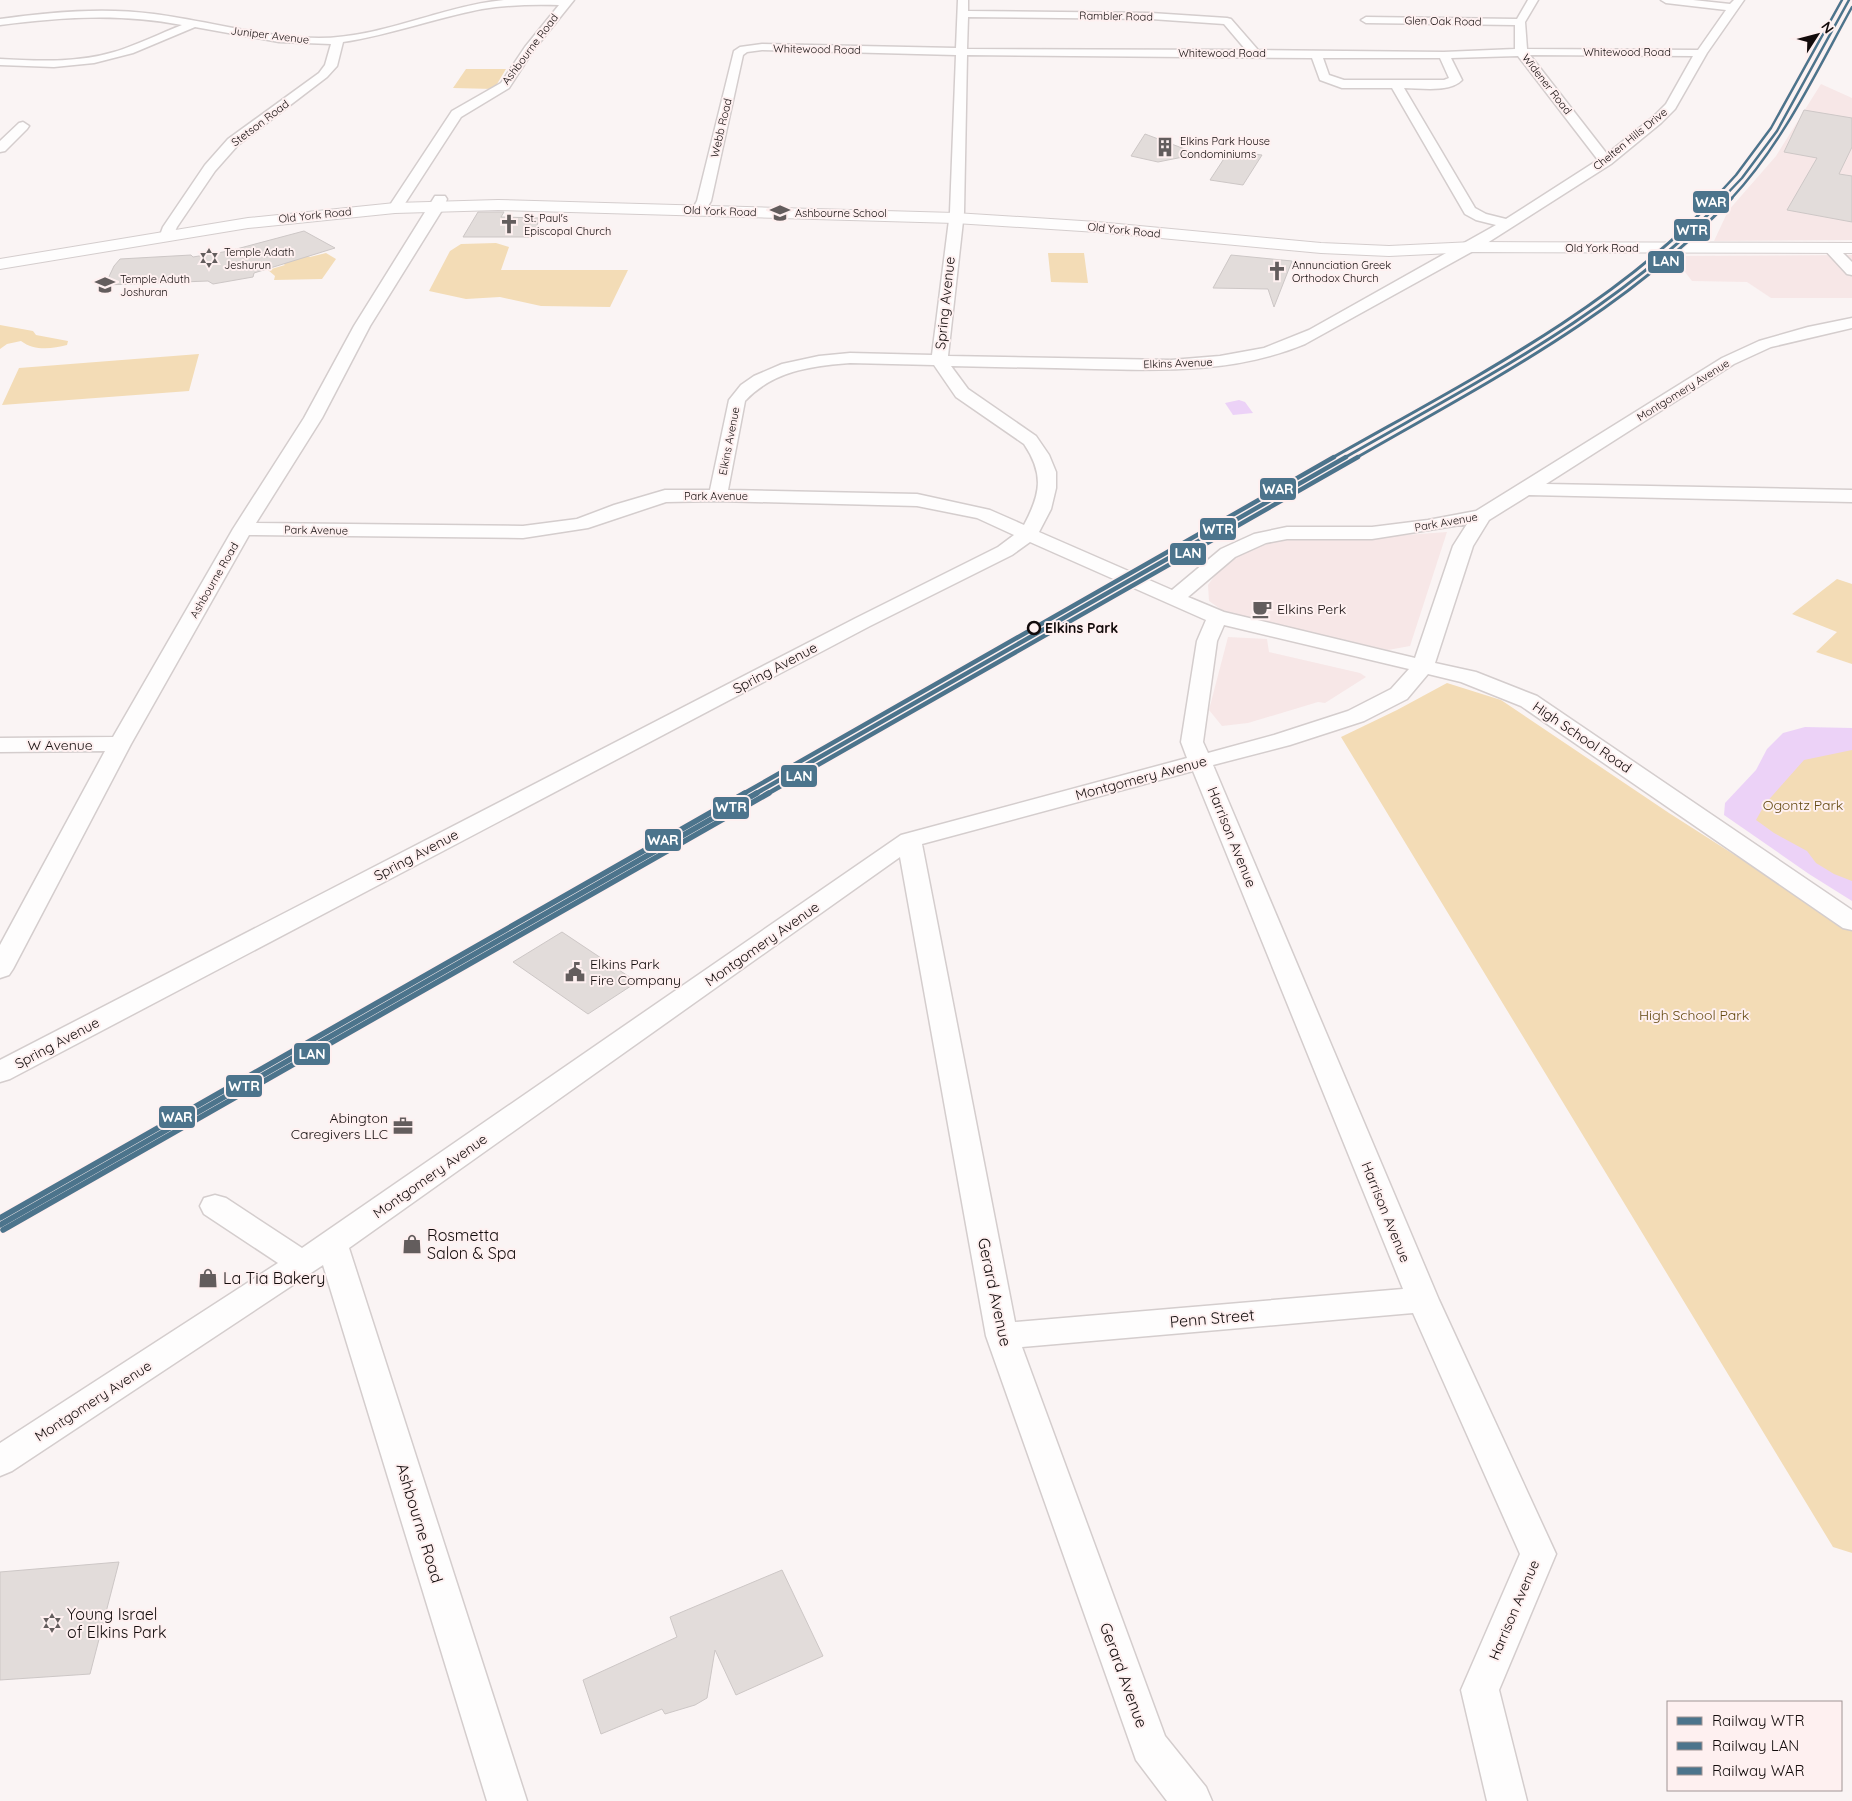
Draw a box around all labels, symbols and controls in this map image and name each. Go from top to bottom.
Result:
street label: Rambler Road [1079,8,1153,24]
north arrow [1792,10,1842,60]
street label: Ashbourne Road [499,11,561,87]
street label: Glen Oak Road [1404,13,1482,29]
text: N [1817,18,1838,37]
street label: Juniper Avenue [230,23,310,47]
street label: Whitewood Road [773,41,861,57]
street label: Whitewood Road [1583,45,1671,59]
street label: Whitewood Road [1178,46,1266,60]
street label: Widener Road [1519,51,1575,117]
street label: Stetson Road [228,97,292,149]
street label: Webb Road [707,97,735,159]
street label: Chelten Hills Drive [1590,105,1670,173]
place label: Elkins Park House Condominiums [1180,134,1270,161]
building icon: Elkins Park House Condominiums [1154,136,1176,158]
line badge: WAR [1692,190,1730,214]
text: WAR [1695,193,1727,211]
school or university icon: Ashbourne School [769,202,791,224]
street label: Old York Road [683,203,757,219]
street label: Old York Road [278,204,352,226]
place label: Ashbourne School [795,206,887,220]
place label: St. Paul's Episcopal Church [524,211,611,238]
church icon: St. Paul's Episcopal Church [498,213,520,235]
line badge: WTR [1673,218,1711,242]
street label: Old York Road [1087,219,1161,241]
text: WTR [1676,221,1708,239]
street label: Old York Road [1565,241,1639,255]
place label: Temple Adath Jeshurun [224,245,294,272]
synagogue icon: Temple Adath Jeshurun [198,247,220,269]
line badge: LAN [1647,250,1685,274]
text: LAN [1652,252,1680,270]
street label: Spring Avenue [931,256,959,350]
place label: Annunciation Greek Orthodox Church [1292,258,1391,285]
church icon: Annunciation Greek Orthodox Church [1266,260,1288,282]
place label: Temple Aduth Joshuran [120,272,190,299]
school or university icon: Temple Aduth Joshuran [94,274,116,296]
street label: Elkins Avenue [1143,355,1213,371]
street label: Montgomery Avenue [1634,356,1732,424]
street label: Elkins Avenue [716,406,742,476]
line badge: WAR [1259,477,1297,501]
text: WAR [1262,480,1294,498]
street label: Park Avenue [684,489,748,503]
street label: Park Avenue [1413,510,1479,534]
line badge: WTR [1199,517,1237,541]
text: WTR [1202,520,1234,538]
street label: Park Avenue [284,522,348,538]
street label: Ashbourne Road [187,540,241,620]
line badge: LAN [1169,542,1207,566]
text: LAN [1174,544,1202,562]
cafe icon: Elkins Perk [1251,598,1273,620]
place label: Elkins Perk [1277,600,1346,618]
place label: Elkins Park [1045,619,1118,637]
marker: Elkins Park [1027,621,1041,635]
street label: Spring Avenue [730,638,820,698]
street label: High School Road [1529,697,1635,777]
street label: W Avenue [27,736,93,754]
street label: Montgomery Avenue [1073,752,1209,804]
line badge: LAN [780,764,818,788]
text: LAN [785,767,813,785]
street label: Harrison Avenue [1204,784,1260,890]
line badge: WTR [712,796,750,820]
park label: Ogontz Park [1763,796,1843,814]
text: WTR [715,798,747,816]
street label: Spring Avenue [371,825,461,885]
line badge: WAR [644,828,682,852]
text: WAR [647,831,679,849]
street label: Montgomery Avenue [701,898,823,990]
place label: Elkins Park Fire Company [590,955,681,989]
public building icon: Elkins Park Fire Company [564,961,586,983]
park label: High School Park [1639,1006,1749,1024]
street label: Spring Avenue [12,1013,102,1073]
line badge: LAN [293,1042,331,1066]
text: LAN [298,1045,326,1063]
line badge: WTR [225,1074,263,1098]
text: WTR [228,1077,260,1095]
line badge: WAR [158,1105,196,1129]
text: WAR [161,1108,193,1126]
place label: Abington Caregivers LLC [291,1109,388,1143]
office icon: Abington Caregivers LLC [392,1115,414,1137]
street label: Montgomery Avenue [369,1130,491,1222]
street label: Harrison Avenue [1358,1159,1414,1265]
place label: Rosmetta Salon & Spa [427,1225,516,1263]
shop icon: Rosmetta Salon & Spa [401,1233,423,1255]
street label: Gerard Avenue [974,1236,1016,1348]
shop icon: La Tia Bakery [197,1267,219,1289]
place label: La Tia Bakery [223,1268,325,1288]
street label: Penn Street [1169,1304,1255,1332]
street label: Montgomery Avenue [31,1357,155,1445]
street label: Ashbourne Road [392,1461,448,1585]
street label: Harrison Avenue [1485,1557,1543,1663]
place label: Young Israel of Elkins Park [67,1604,167,1642]
synagogue icon: Young Israel of Elkins Park [41,1612,63,1634]
street label: Gerard Avenue [1096,1620,1152,1730]
legend [1667,1701,1842,1791]
text: Railway WTR [1712,1711,1804,1730]
text: Railway LAN [1712,1736,1799,1755]
text: Railway WAR [1712,1761,1805,1780]

